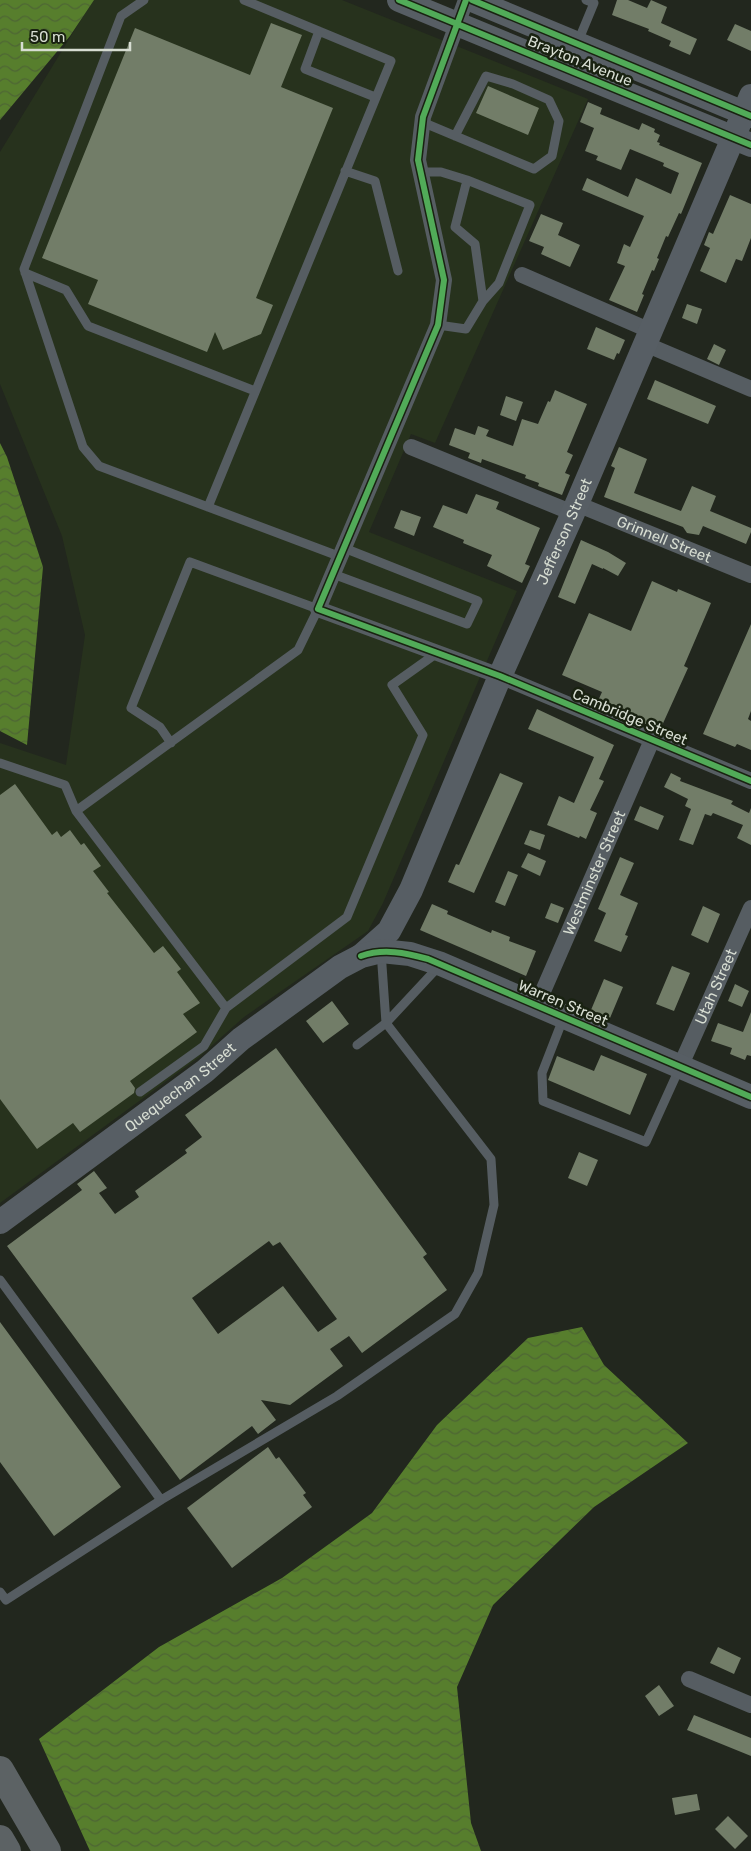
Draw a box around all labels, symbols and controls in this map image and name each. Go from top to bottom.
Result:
scale bar [22,20,130,52]
text: 50 m [30,28,65,46]
street label: Brayton Avenue [525,32,635,90]
street label: Jefferson Street [533,475,596,588]
street label: Grinnell Street [614,512,714,567]
street label: Cambridge Street [570,685,690,749]
street label: Westminster Street [559,808,629,938]
street label: Utah Street [691,946,741,1027]
street label: Warren Street [515,976,611,1030]
street label: Quequechan Street [121,1039,240,1136]

